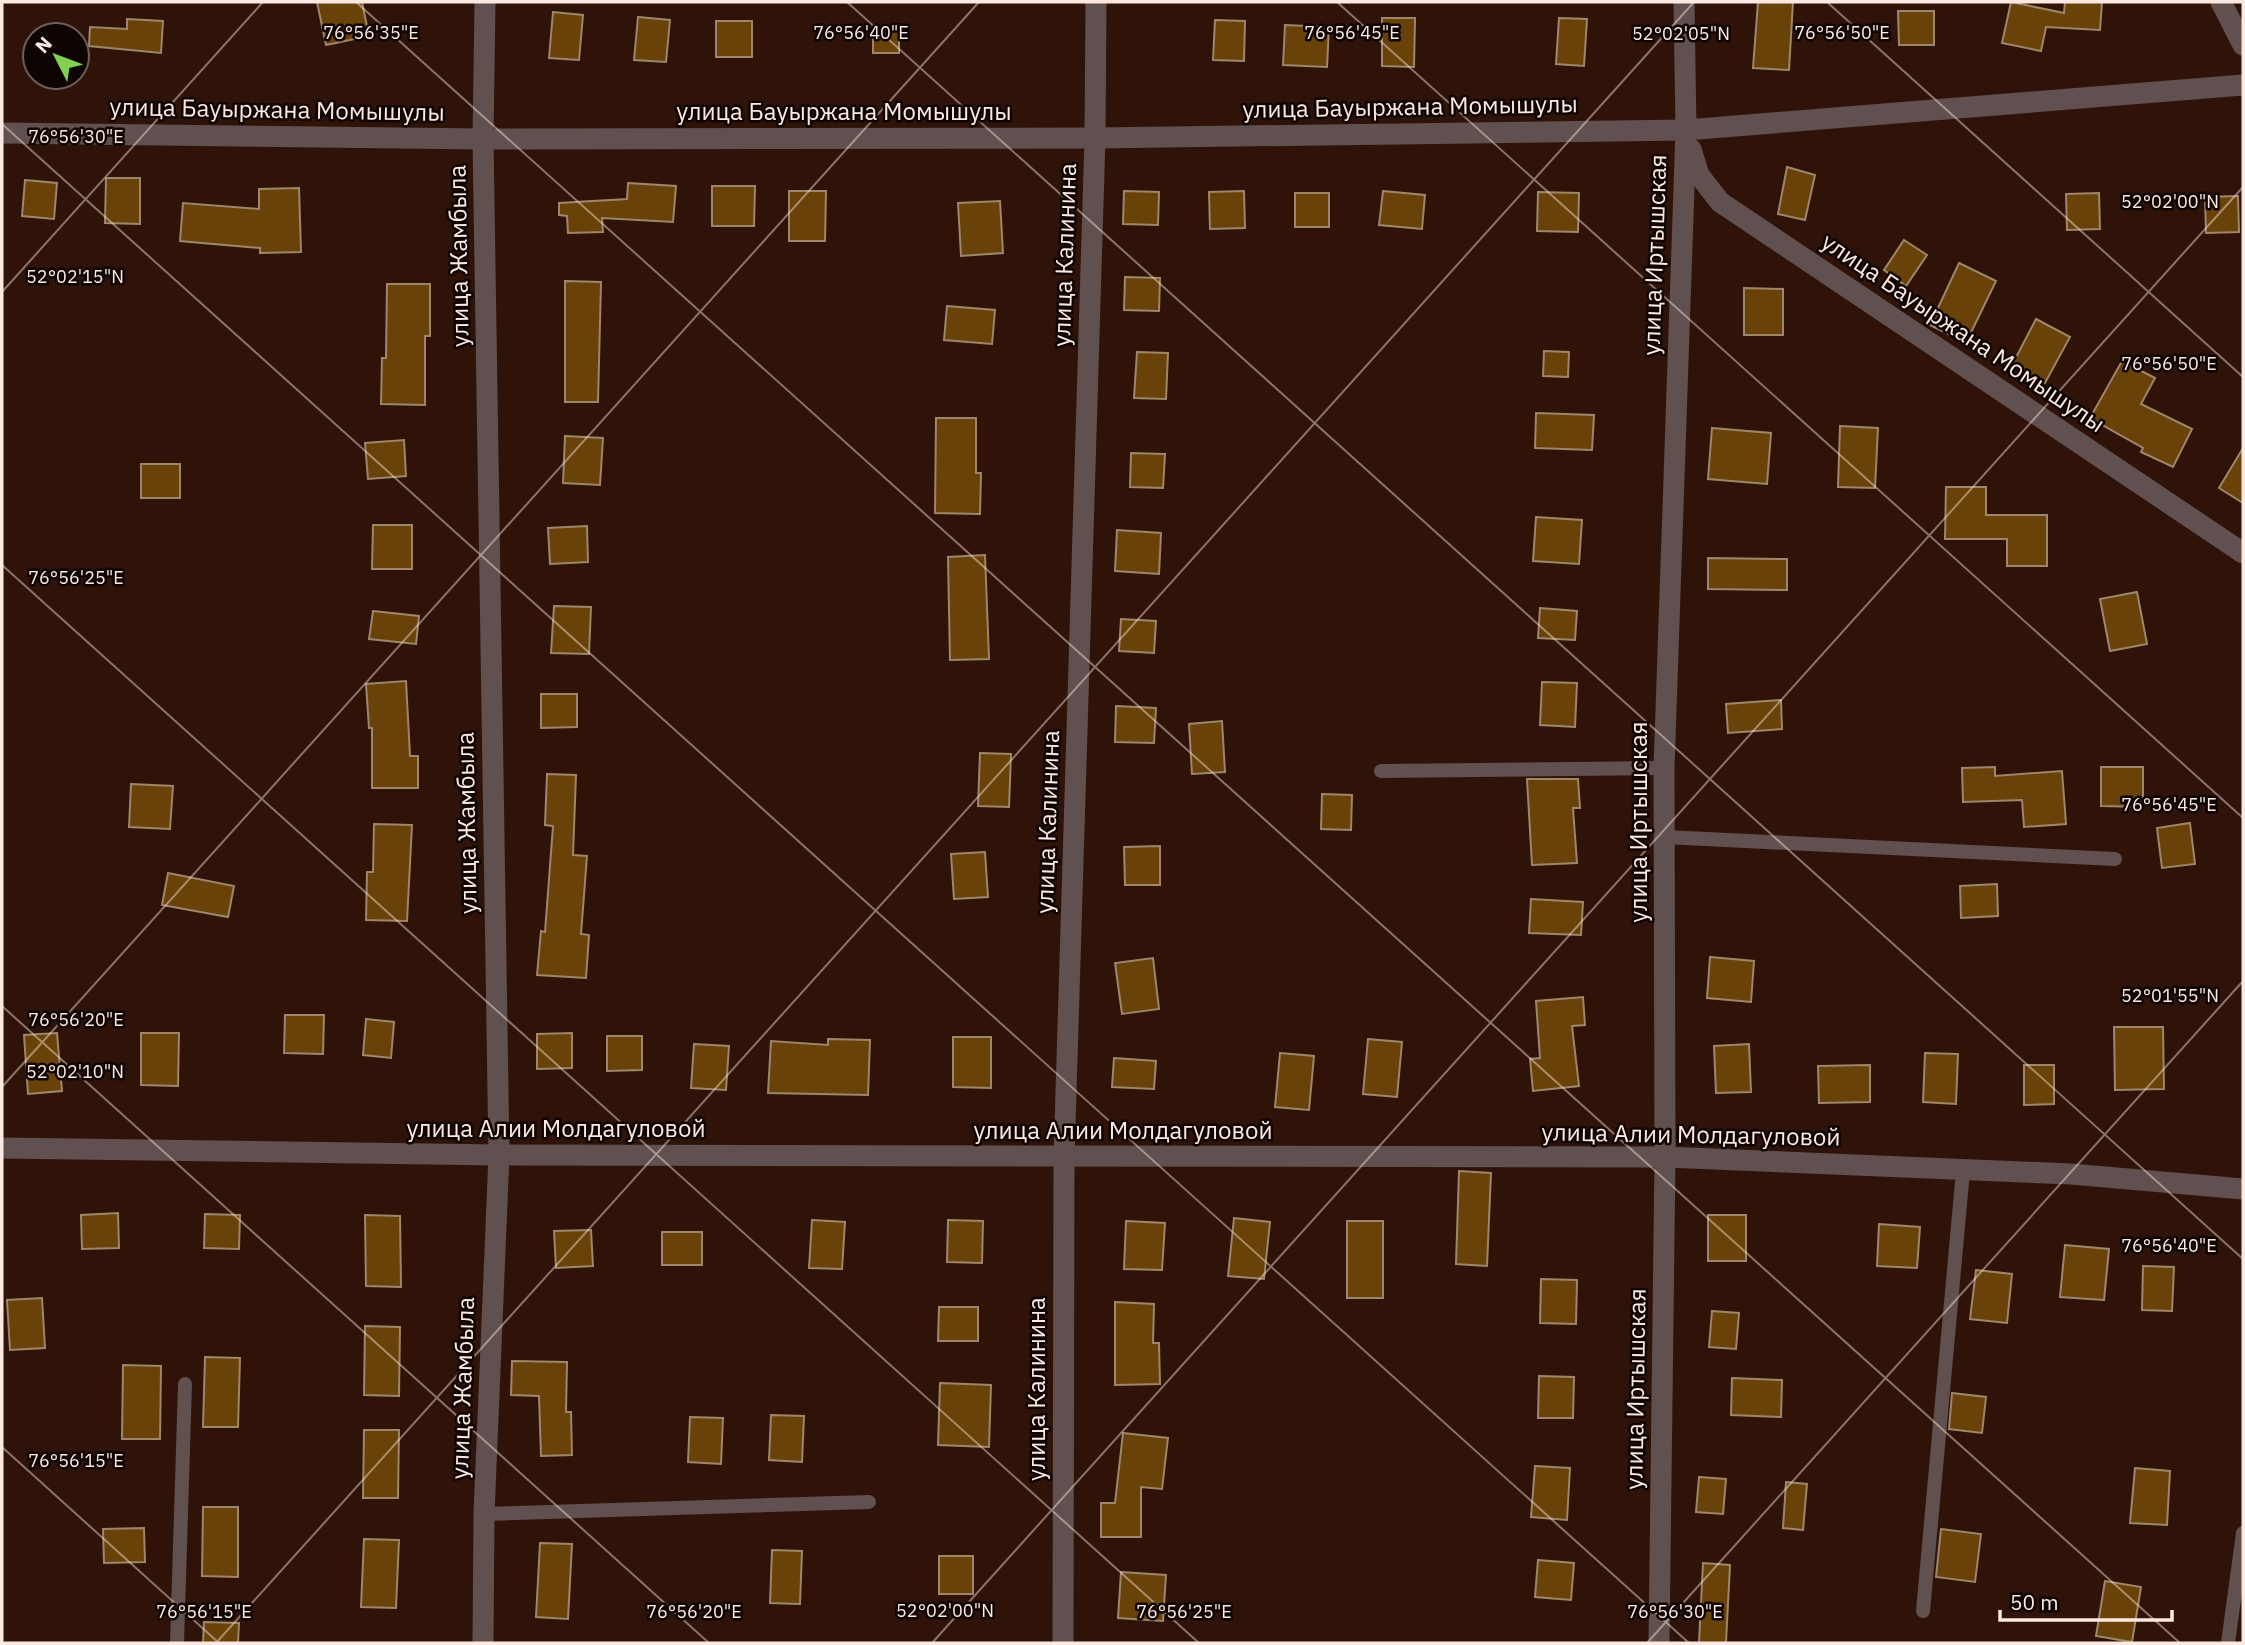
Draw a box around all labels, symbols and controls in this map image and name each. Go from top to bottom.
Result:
north arrow [21,21,91,91]
text: 76°56'35"E [323,21,419,44]
text: 76°56'40"E [813,21,909,44]
text: 76°56'45"E [1304,21,1400,44]
text: 76°56'50"E [1794,21,1890,44]
text: 52°02'05"N [1632,22,1730,45]
text: N [30,31,57,58]
street label: улица Бауыржана Момышулы [1242,87,1578,125]
street label: улица Бауыржана Момышулы [109,90,445,128]
street label: улица Бауыржана Момышулы [676,95,1012,127]
text: 76°56'30"E [28,125,124,148]
street label: улица Иртышская [1634,154,1674,356]
street label: улица Калинина [1045,162,1083,347]
street label: улица Жамбыла [440,164,476,347]
text: 52°02'00"N [2121,190,2219,213]
street label: улица Бауыржана Момышулы [1816,225,2112,439]
text: 52°02'15"N [26,265,124,288]
text: 76°56'50"E [2121,352,2217,375]
text: 76°56'25"E [28,566,124,589]
street label: улица Иртышская [1622,721,1654,923]
street label: улица Калинина [1028,729,1066,914]
street label: улица Жамбыла [448,731,484,914]
text: 76°56'45"E [2121,793,2217,816]
text: 52°01'55"N [2121,984,2219,1007]
text: 76°56'20"E [28,1008,124,1031]
text: 52°02'10"N [26,1060,124,1083]
street label: улица Алии Молдагуловой [406,1112,706,1144]
street label: улица Алии Молдагуловой [973,1114,1273,1146]
street label: улица Алии Молдагуловой [1541,1115,1841,1153]
text: 76°56'40"E [2121,1234,2217,1257]
street label: улица Иртышская [1617,1288,1653,1490]
street label: улица Жамбыла [443,1296,481,1480]
street label: улица Калинина [1020,1297,1052,1481]
text: 76°56'15"E [28,1449,124,1472]
scale bar [2000,1578,2172,1622]
text: 50 m [2010,1588,2059,1616]
text: 52°02'00"N [896,1599,994,1622]
text: 76°56'15"E [156,1600,252,1623]
text: 76°56'20"E [646,1600,742,1623]
text: 76°56'25"E [1136,1600,1232,1623]
text: 76°56'30"E [1627,1600,1723,1623]

